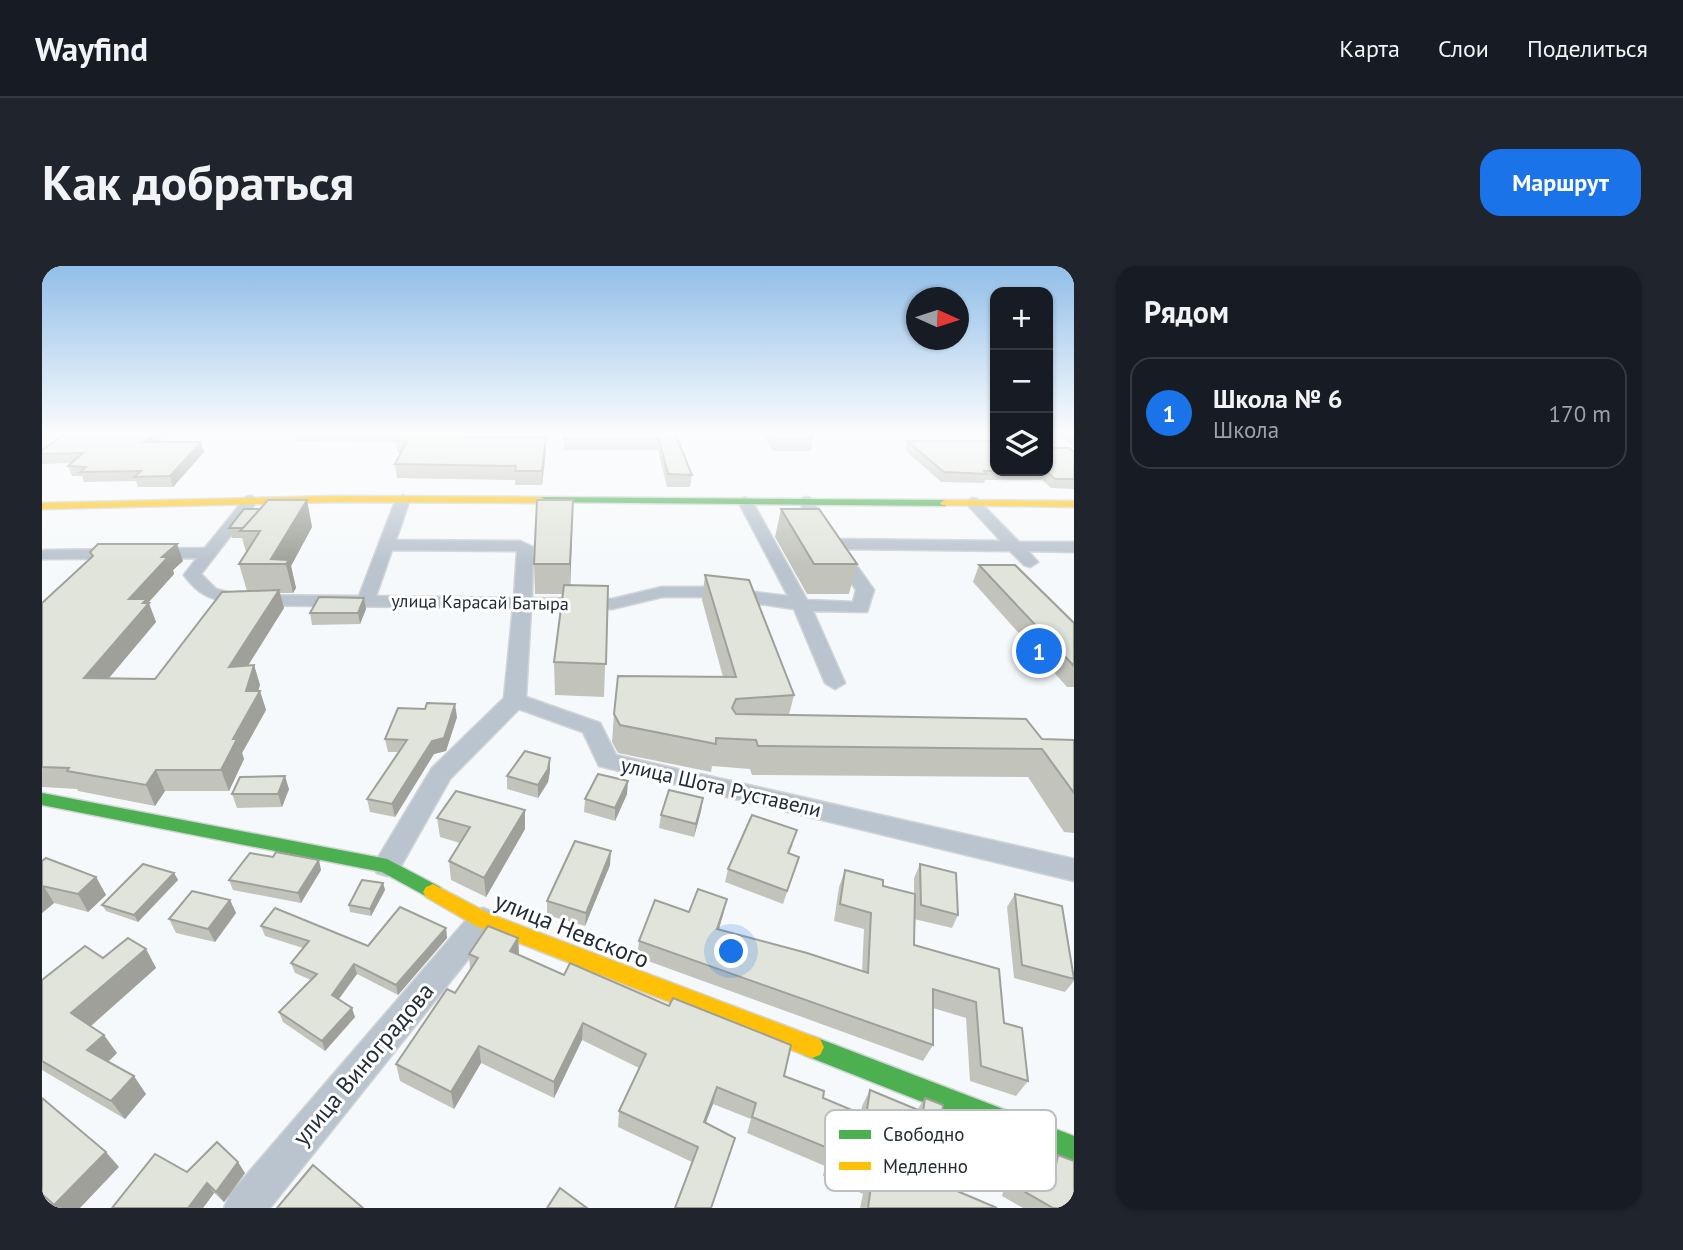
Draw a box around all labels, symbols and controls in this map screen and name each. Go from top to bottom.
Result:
text: Wayfind [35,27,148,70]
text: Карта [1339,33,1400,64]
text: Слои [1438,33,1489,64]
text: Поделиться [1527,33,1648,64]
button: Маршрут [1480,149,1641,216]
text: Как добраться [42,150,354,214]
north arrow [906,287,969,350]
map controls [990,287,1053,476]
button: + [990,287,1053,350]
text: Рядом [1144,292,1229,331]
button: − [990,350,1053,413]
text: Школа № 6 [1213,382,1343,415]
text: 1 [1162,399,1176,428]
text: 170 m [1549,399,1611,428]
button: layers [990,413,1053,476]
text: Школа [1213,415,1279,444]
street label: улица Карасай Батыра [391,589,569,615]
pin: 1 [1016,625,1062,677]
street label: улица Шота Руставели [618,751,824,823]
street label: улица Невского [490,885,654,975]
your location [714,934,748,968]
street label: улица Виноградова [286,976,440,1152]
legend [825,1110,1056,1191]
text: Свободно [883,1122,965,1146]
text: Медленно [883,1154,968,1178]

